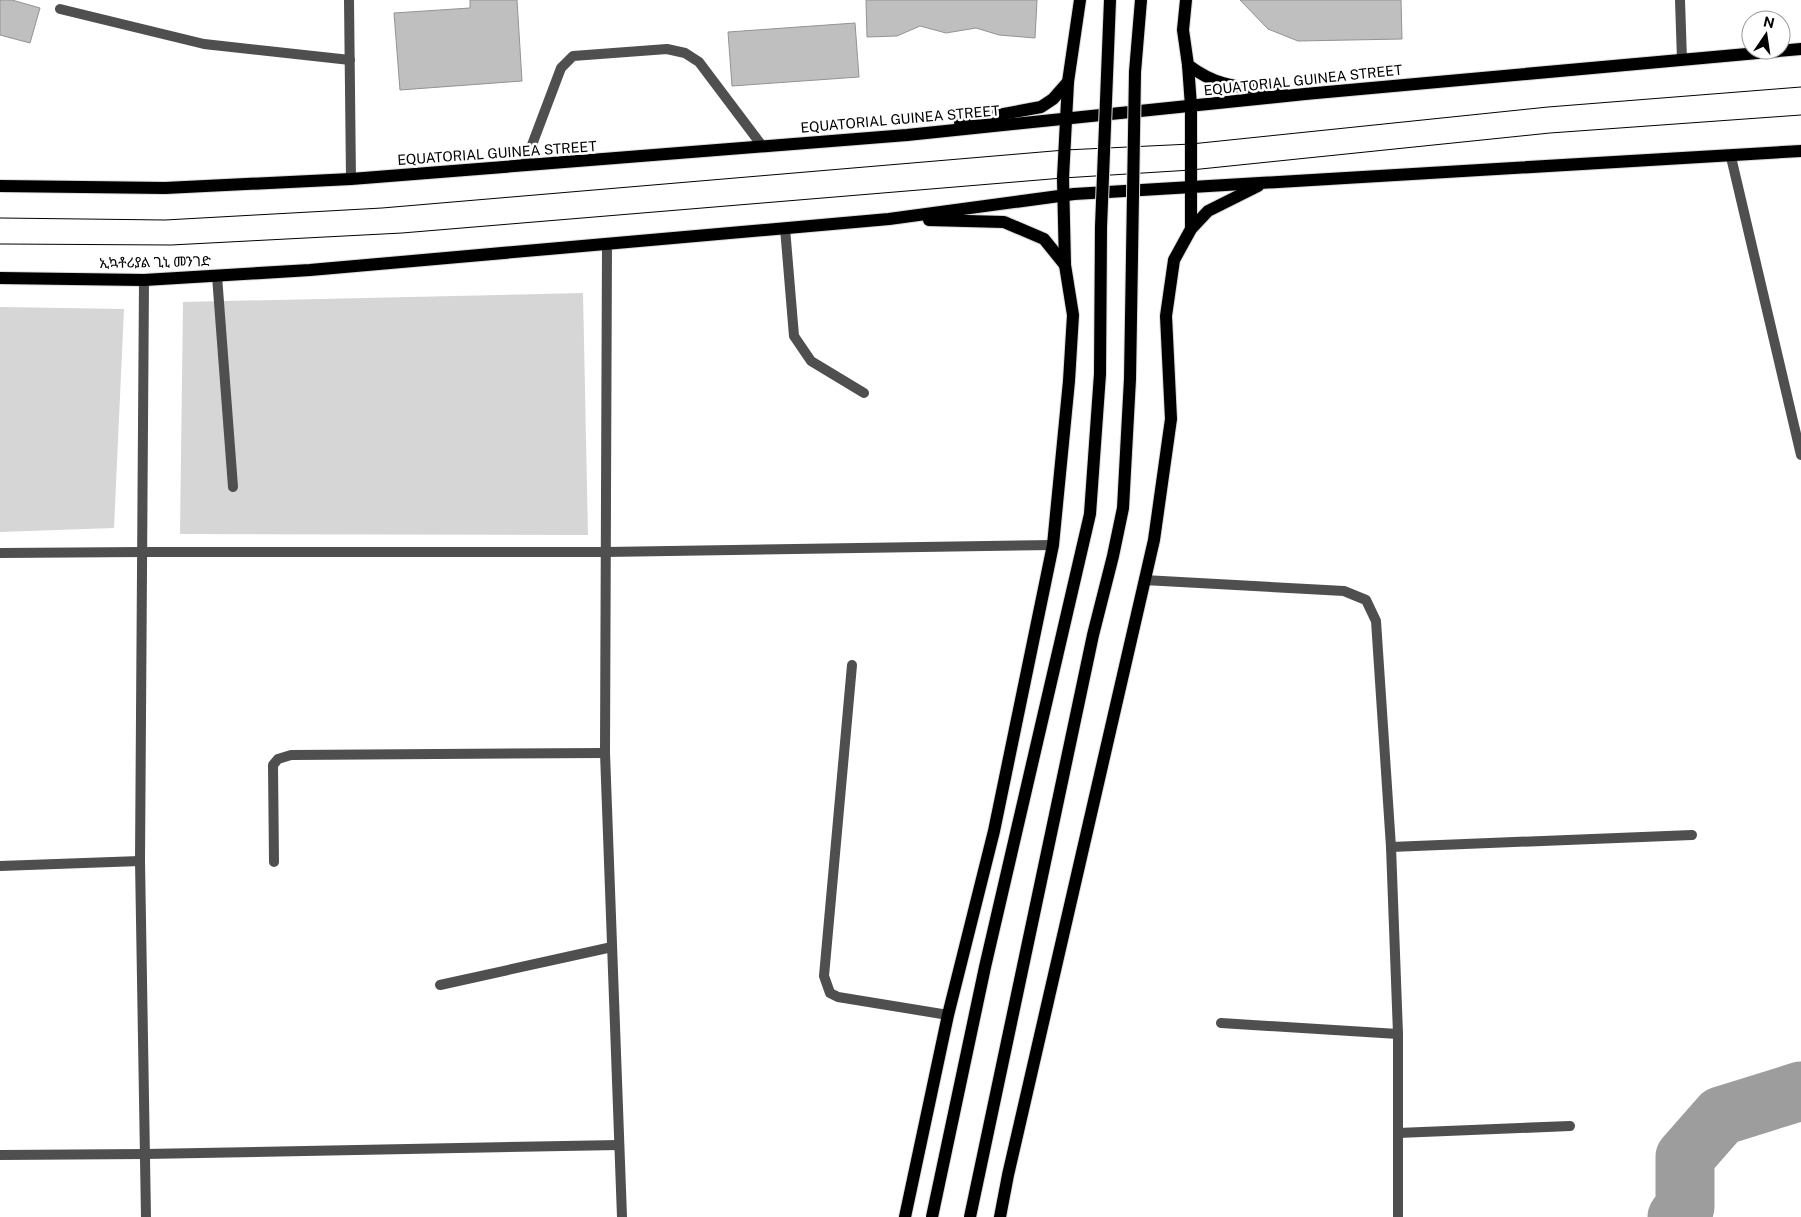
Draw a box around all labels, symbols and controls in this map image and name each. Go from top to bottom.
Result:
north arrow [1741,10,1791,60]
text: N [1762,13,1776,31]
street label: EQUATORIAL GUINEA STREET [1203,62,1403,98]
street label: EQUATORIAL GUINEA STREET [800,102,1000,136]
street label: EQUATORIAL GUINEA STREET [397,138,597,168]
street label: ኢኳቶሪያል ጊኒ መንገድ [99,253,211,271]

